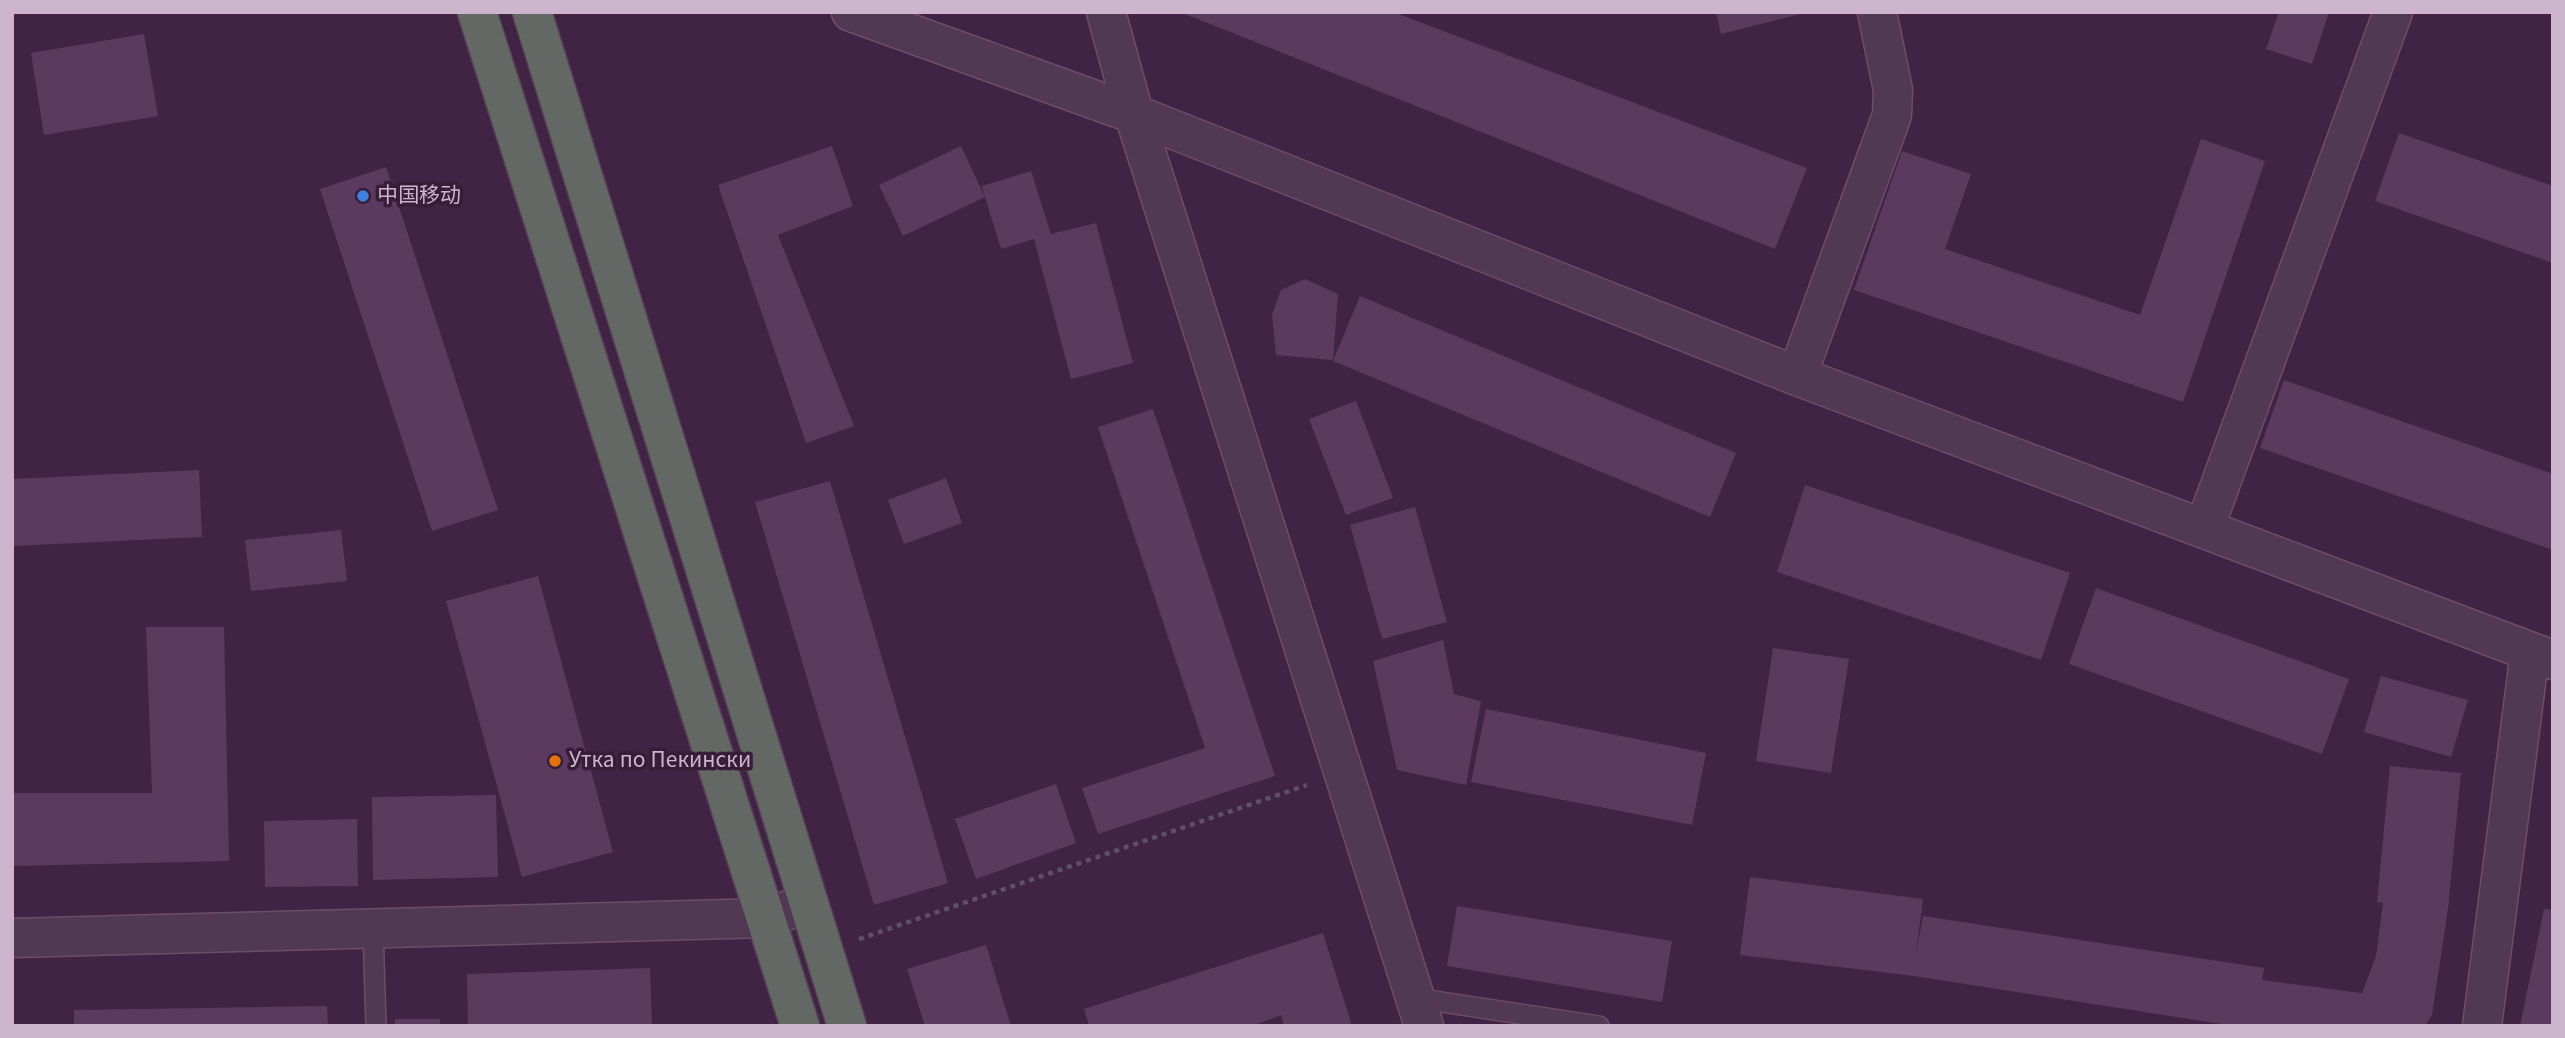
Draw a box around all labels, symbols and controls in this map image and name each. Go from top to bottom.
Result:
place label: 中国移动 [377,183,461,209]
marker: 中国移动 [355,188,371,204]
place label: Утка по Пекински [569,748,751,774]
marker: Утка по Пекински [547,753,563,769]

